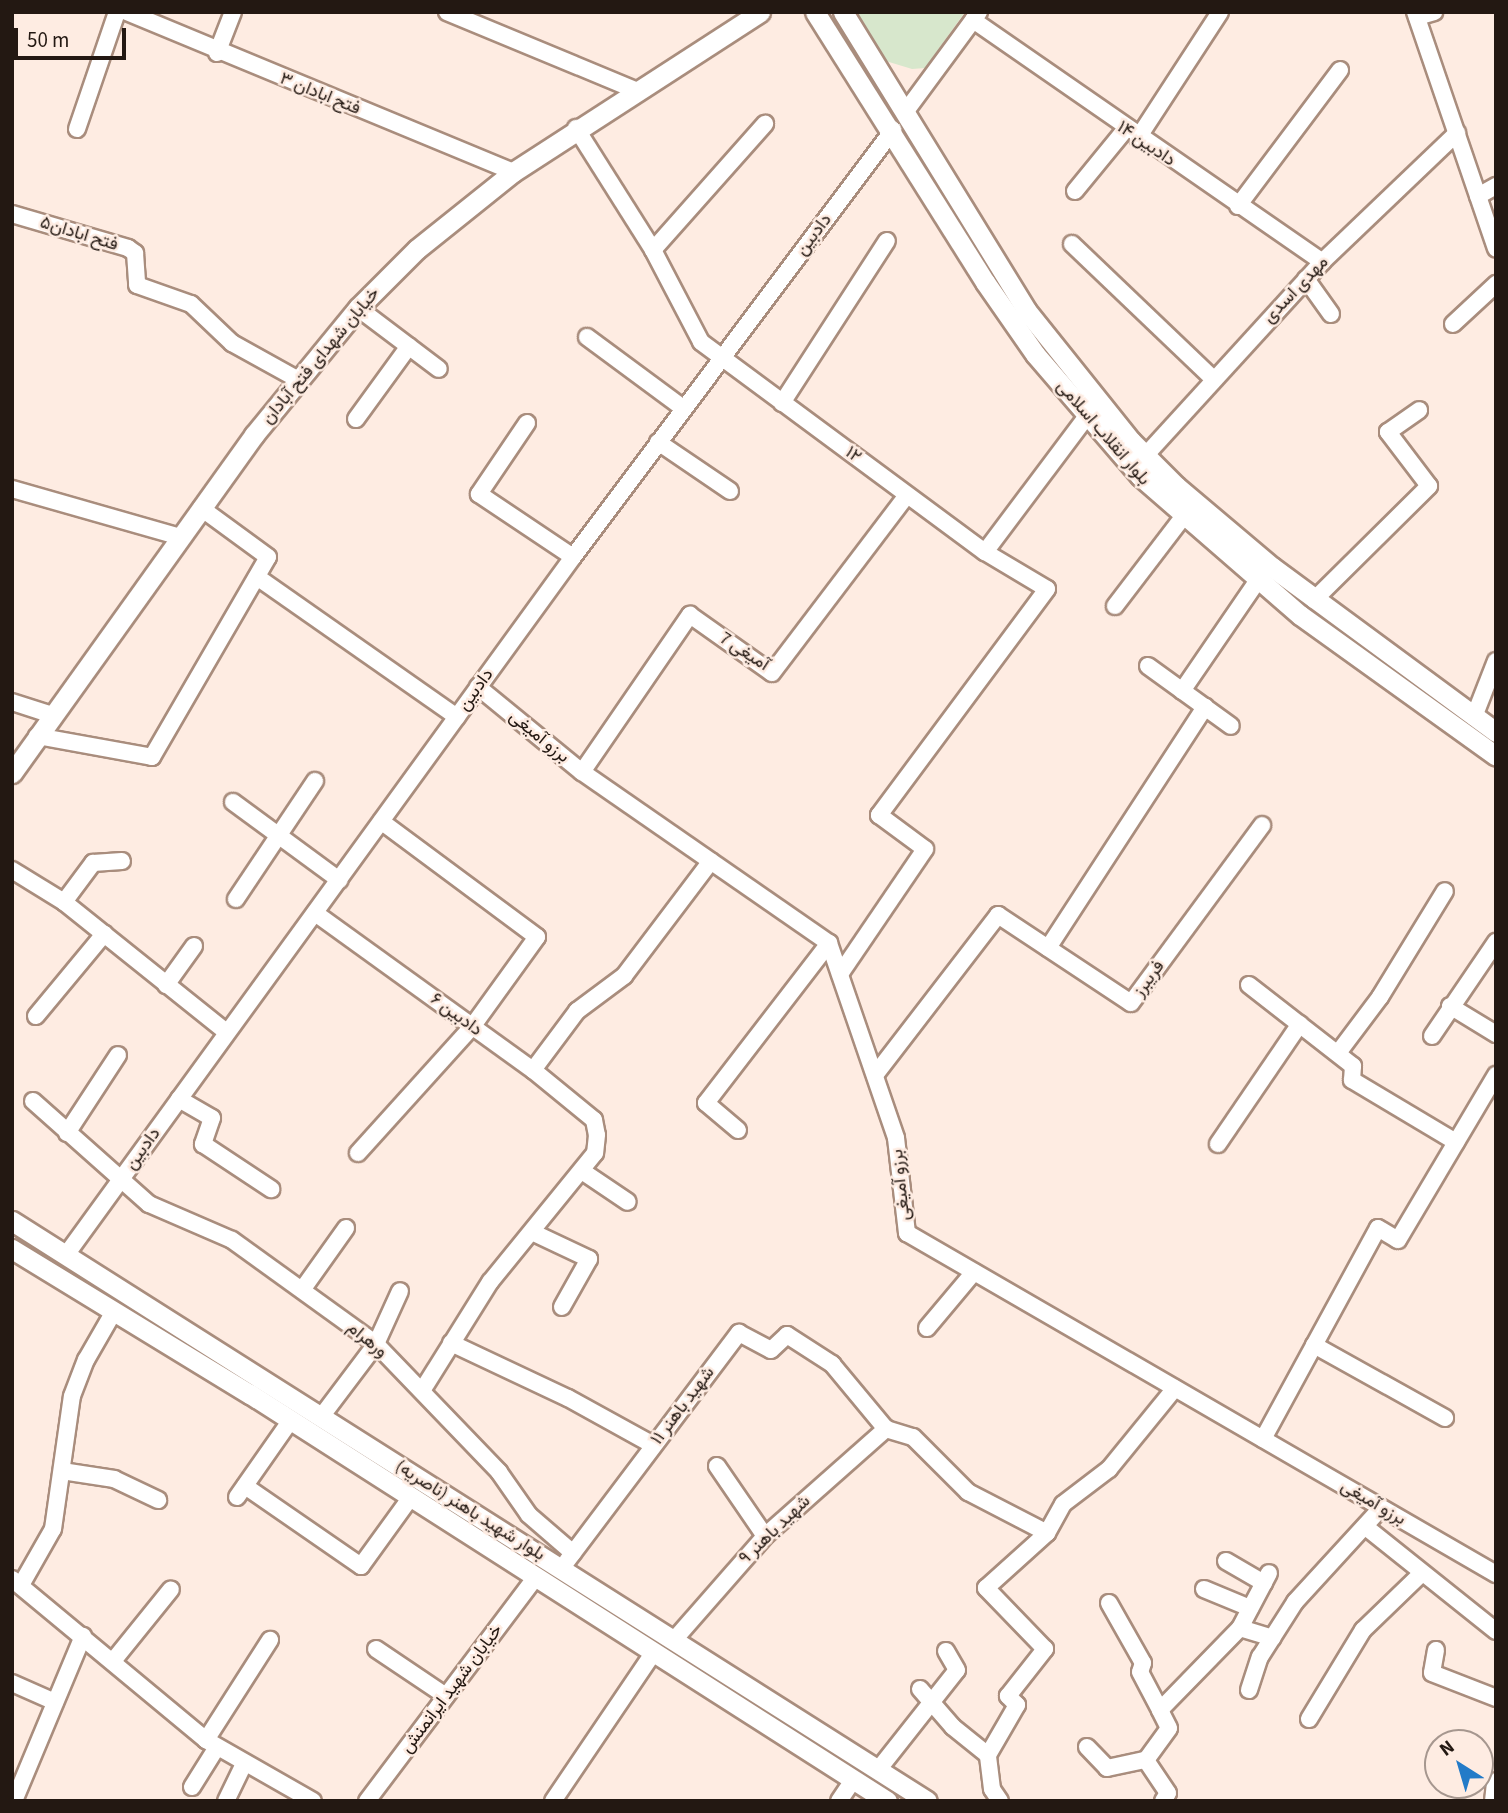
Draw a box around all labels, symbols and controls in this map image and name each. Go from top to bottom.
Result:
scale bar [18,14,130,58]
text: 50 m [27,25,69,55]
street label: فتح ابادان ۳ [276,68,364,120]
street label: دادبین ۱۴ [1113,117,1179,171]
street label: دادبین [791,210,837,260]
street label: فتح ابادان۵ [37,212,121,256]
street label: مهدی اسدی [1259,252,1333,328]
street label: خیابان شهدای فتح آبادان [257,283,385,429]
street label: بلوار انقلاب اسلامی [1051,376,1155,490]
street label: ۱۲ [841,442,865,468]
street label: آمیغی 7 [715,628,773,676]
street label: دادبین [453,665,499,715]
street label: برزو آمیغی [504,706,574,768]
street label: فریبرز [1129,957,1169,1001]
street label: دادبین ۶ [426,989,486,1041]
street label: دادبین [120,1124,166,1174]
street label: برزو آمیغی [887,1148,915,1222]
street label: ورهرام [342,1317,392,1363]
street label: شهید باهنر ۱۱ [647,1363,719,1449]
street label: بلوار شهید باهنر (ناصریه) [391,1456,549,1566]
street label: برزو آمیغی [1337,1476,1409,1530]
street label: شهید باهنر ۹ [735,1491,815,1569]
street label: خیابان شهید ایرانمنش [396,1620,508,1758]
north arrow [1424,1729,1494,1799]
text: N [1434,1734,1460,1763]

